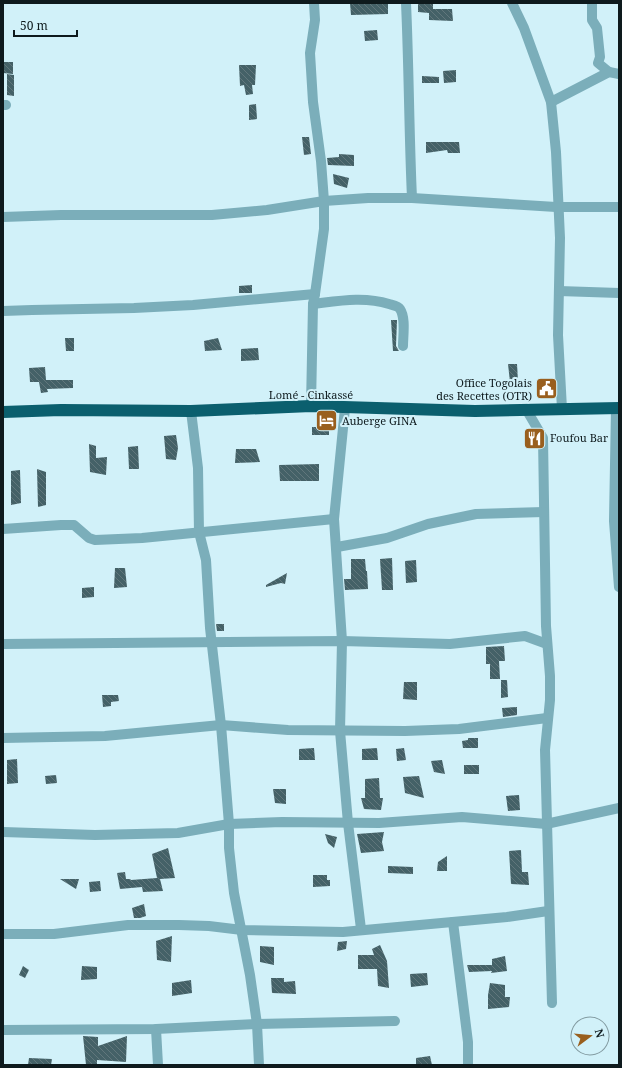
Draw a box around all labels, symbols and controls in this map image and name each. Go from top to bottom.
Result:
scale bar [14,12,77,38]
text: 50 m [20,17,48,34]
place label: Office Togolais des Recettes (OTR) [436,375,532,403]
public building icon: Office Togolais des Recettes (OTR) [534,376,560,402]
street label: Lomé - Cinkassé [269,387,353,402]
hotel icon: Auberge GINA [314,408,340,434]
place label: Auberge GINA [342,413,417,428]
restaurant icon: Foufou Bar [521,425,547,451]
place label: Foufou Bar [550,430,609,445]
north arrow [570,1016,610,1056]
text: N [592,1027,609,1040]

